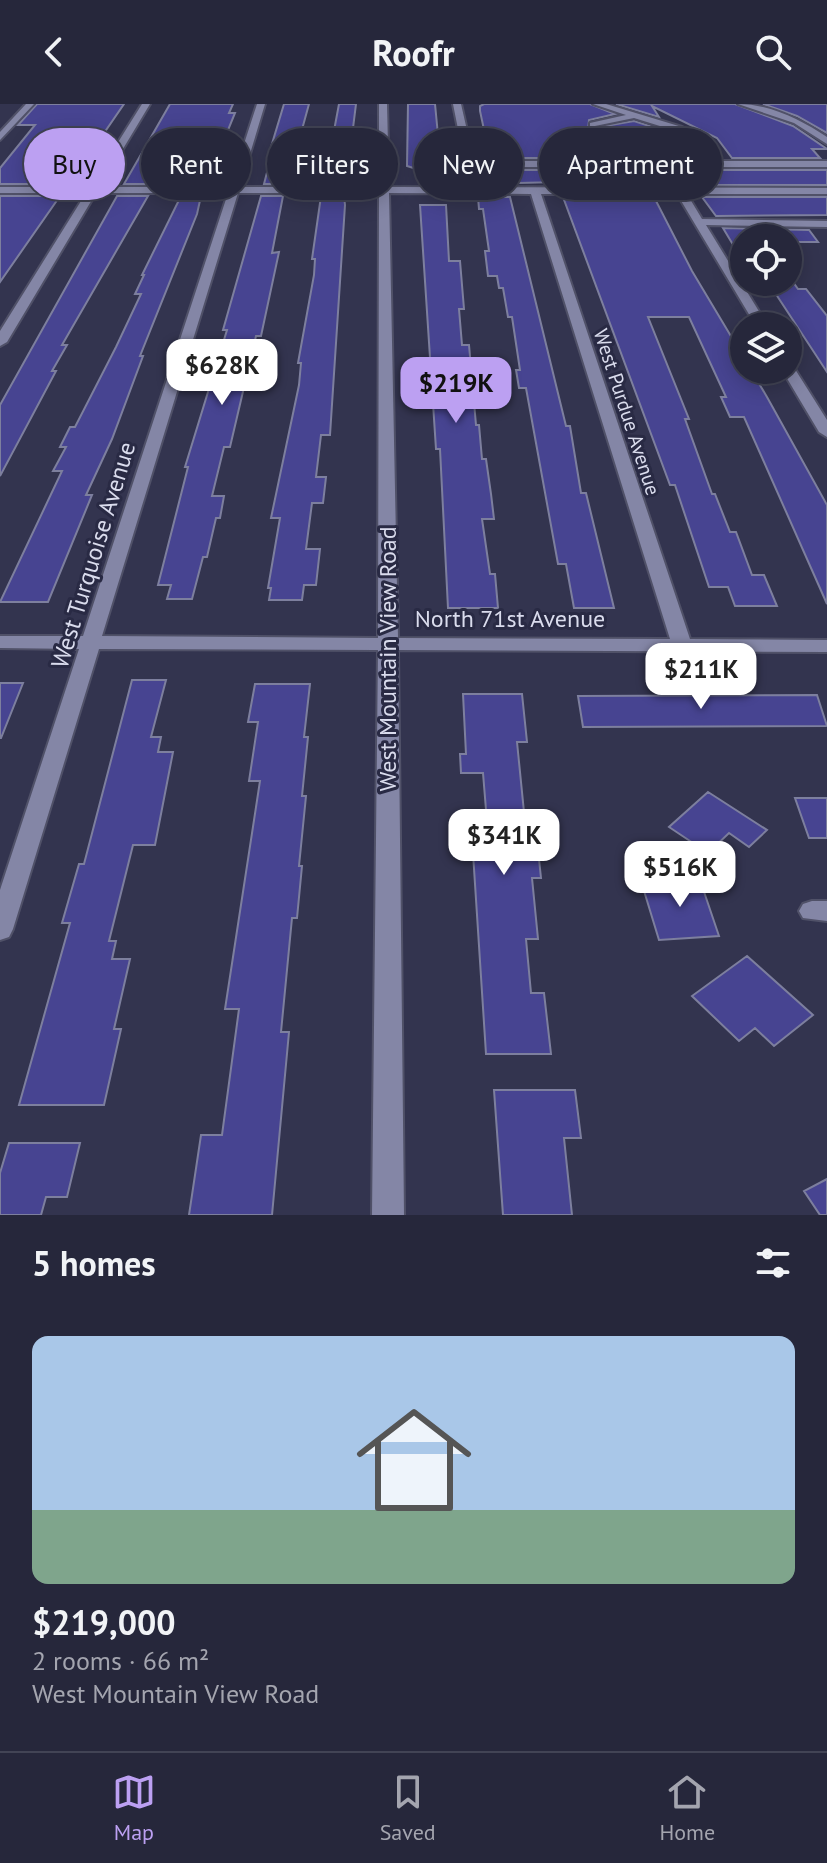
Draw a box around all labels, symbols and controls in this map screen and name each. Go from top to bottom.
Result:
text: Roofr [372,29,455,76]
icon: back [32,30,76,74]
icon: search [751,30,795,74]
chip: Buy [24,128,125,200]
chip: Rent [141,128,251,200]
chip: Filters [267,128,398,200]
chip: New [414,128,523,200]
chip: Apartment [539,128,722,200]
map controls [730,224,802,384]
button: locate [730,224,802,296]
button: layers [730,312,802,384]
street label: West Purdue Avenue [588,326,666,498]
pin: $628K [166,339,278,407]
text: $628K [184,348,260,381]
pin: $219K [400,357,512,425]
text: $219K [418,366,494,399]
street label: West Turquoise Avenue [44,438,142,672]
street label: West Mountain View Road [372,526,403,792]
street label: North 71st Avenue [415,603,605,634]
pin: $211K [645,643,757,711]
text: $211K [663,652,739,685]
pin: $341K [448,809,560,877]
text: $341K [466,818,542,851]
pin: $516K [624,841,736,909]
text: $516K [642,850,718,883]
text: 5 homes [32,1241,156,1285]
icon: filters [751,1241,795,1285]
icon: home [342,1388,486,1532]
text: $219,000 [32,1600,176,1644]
text: 2 rooms · 66 m² [32,1644,209,1677]
text: West Mountain View Road [32,1677,319,1710]
tab: Map [112,1770,156,1846]
tab: Saved [380,1770,436,1846]
tab: Home [659,1770,715,1846]

